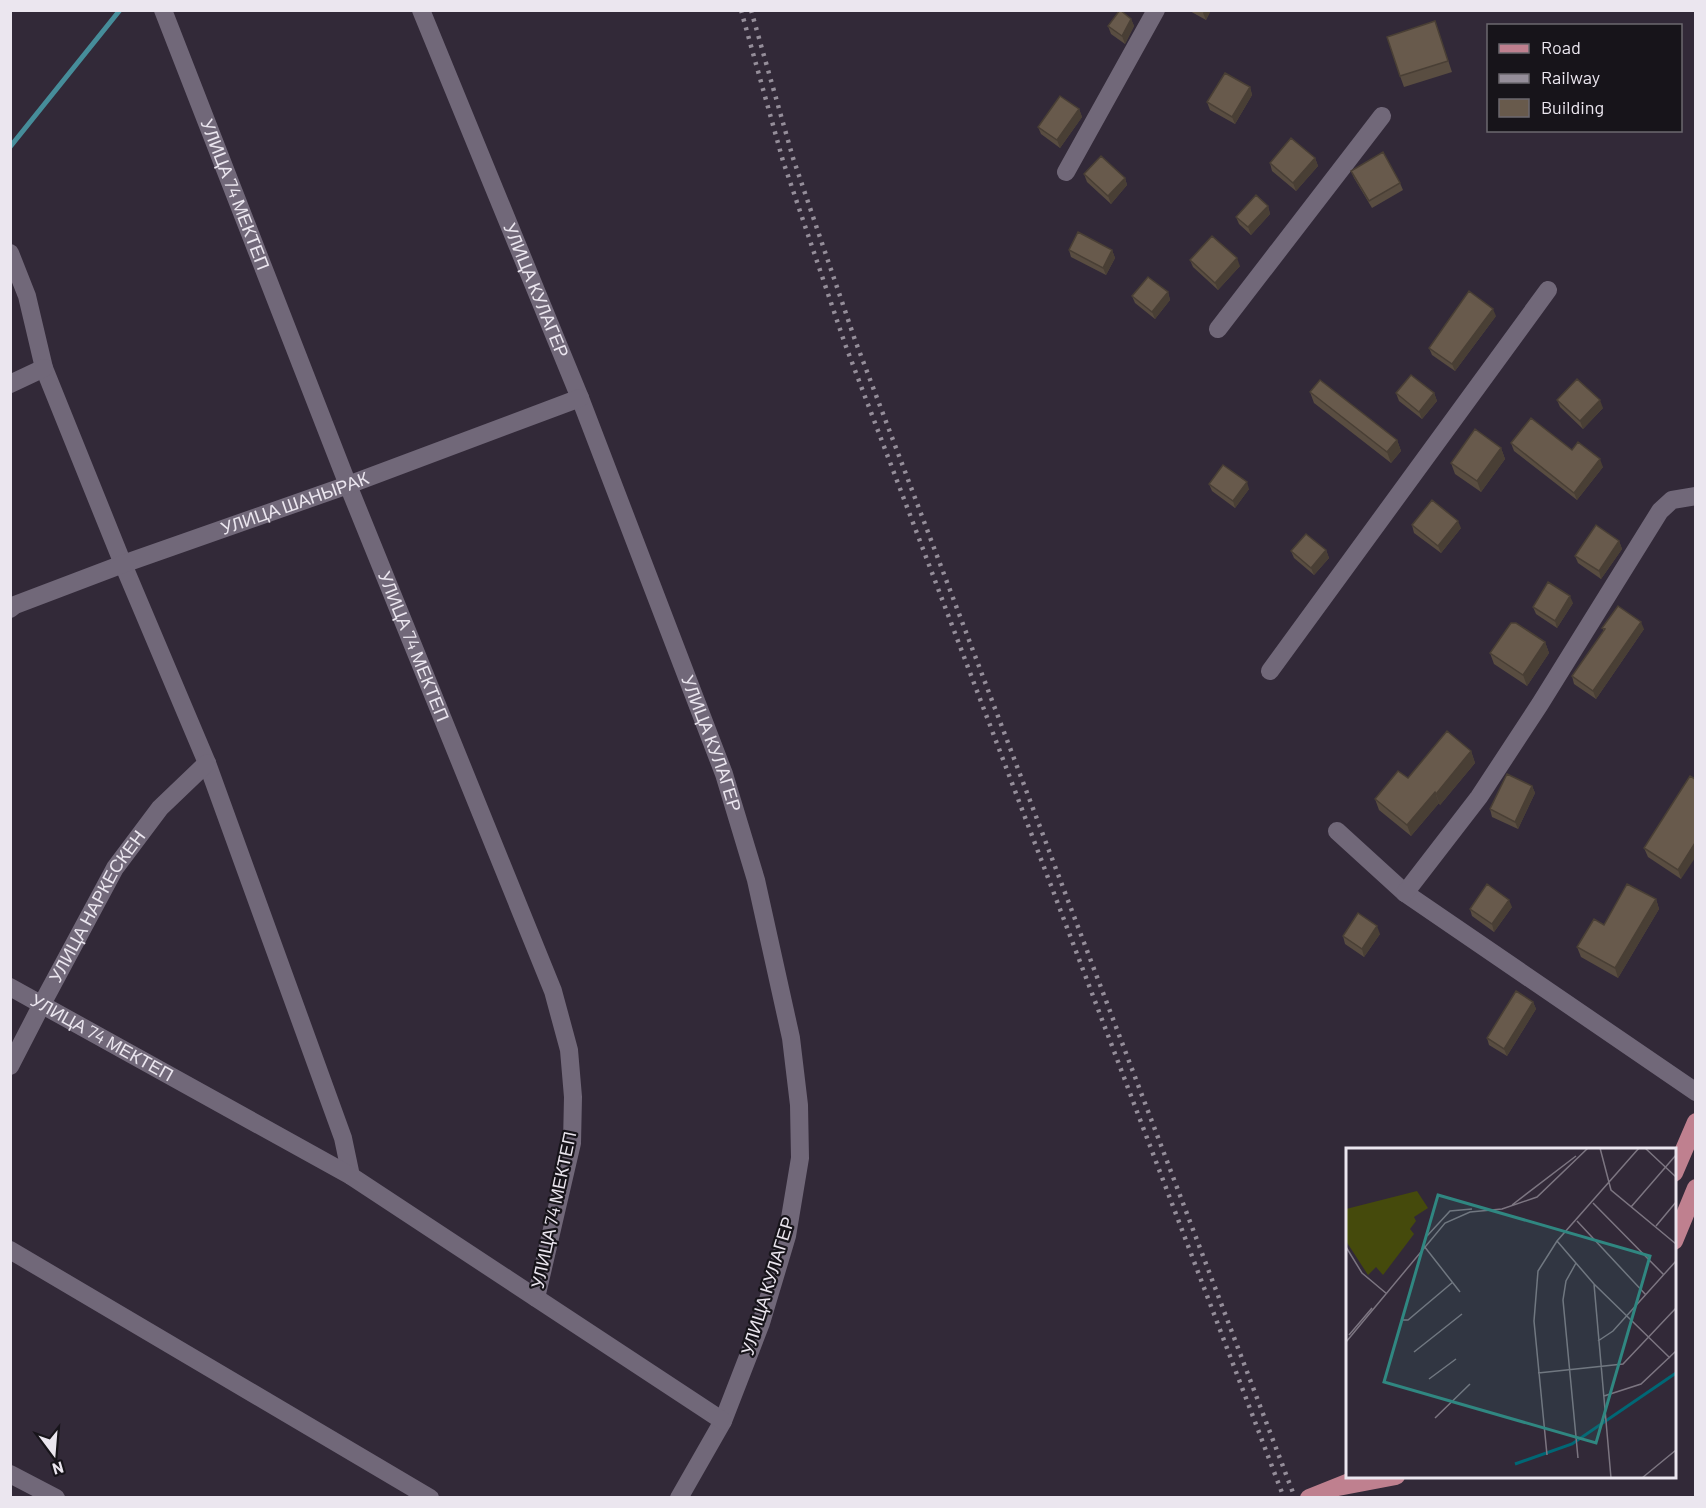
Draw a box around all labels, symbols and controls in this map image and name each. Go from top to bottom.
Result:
legend [1487,24,1682,132]
text: Road [1541,36,1581,58]
text: Railway [1541,66,1600,88]
text: Building [1541,96,1604,118]
street label: УЛИЦА 74 МЕКТЕП [196,116,275,273]
street label: УЛИЦА КУЛАГЕР [499,219,574,361]
street label: УЛИЦА ШАНЫРАК [218,466,372,539]
street label: УЛИЦА 74 МЕКТЕП [374,568,455,724]
street label: УЛИЦА КУЛАГЕР [677,672,747,814]
street label: УЛИЦА НАРКЕСКЕН [44,825,150,986]
street label: УЛИЦА 74 МЕКТЕП [27,989,178,1085]
street label: УЛИЦА 74 МЕКТЕП [526,1129,580,1290]
inset map [1346,1148,1676,1478]
street label: УЛИЦА КУЛАГЕР [736,1214,799,1358]
north arrow [24,1424,84,1484]
text: N [51,1458,66,1479]

